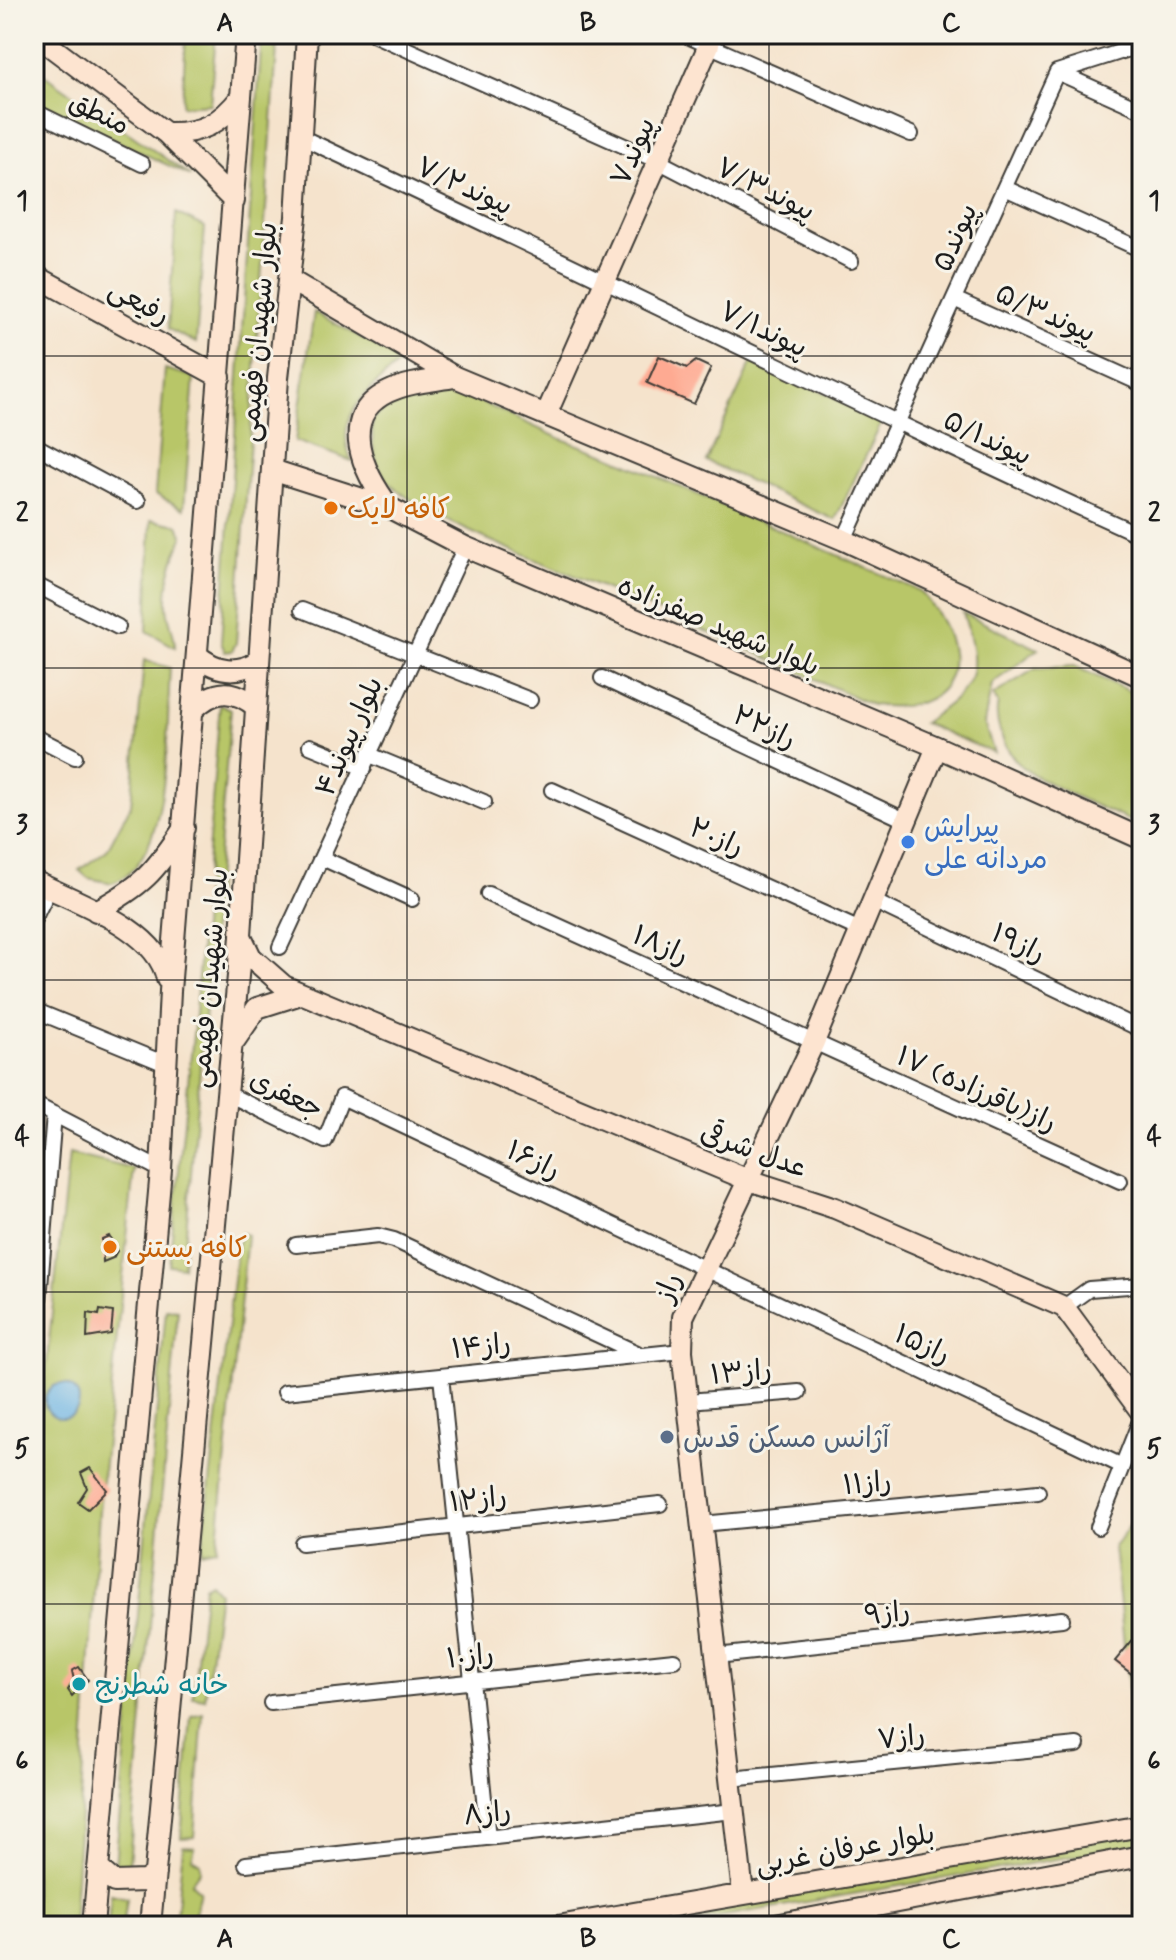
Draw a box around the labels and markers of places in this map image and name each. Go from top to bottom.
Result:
place label: کافه لایک [347,492,450,529]
marker: کافه لایک [322,499,340,517]
place label: پیرایش مردانه علی [924,810,1047,879]
marker: پیرایش مردانه علی [899,833,917,851]
place label: کافه بستنی [126,1231,247,1268]
marker: کافه بستنی [101,1238,119,1256]
place label: آژانس مسکن قدس [683,1421,891,1458]
marker: آژانس مسکن قدس [658,1428,676,1446]
place label: خانه شطرنج [95,1668,229,1705]
marker: خانه شطرنج [70,1675,88,1693]

